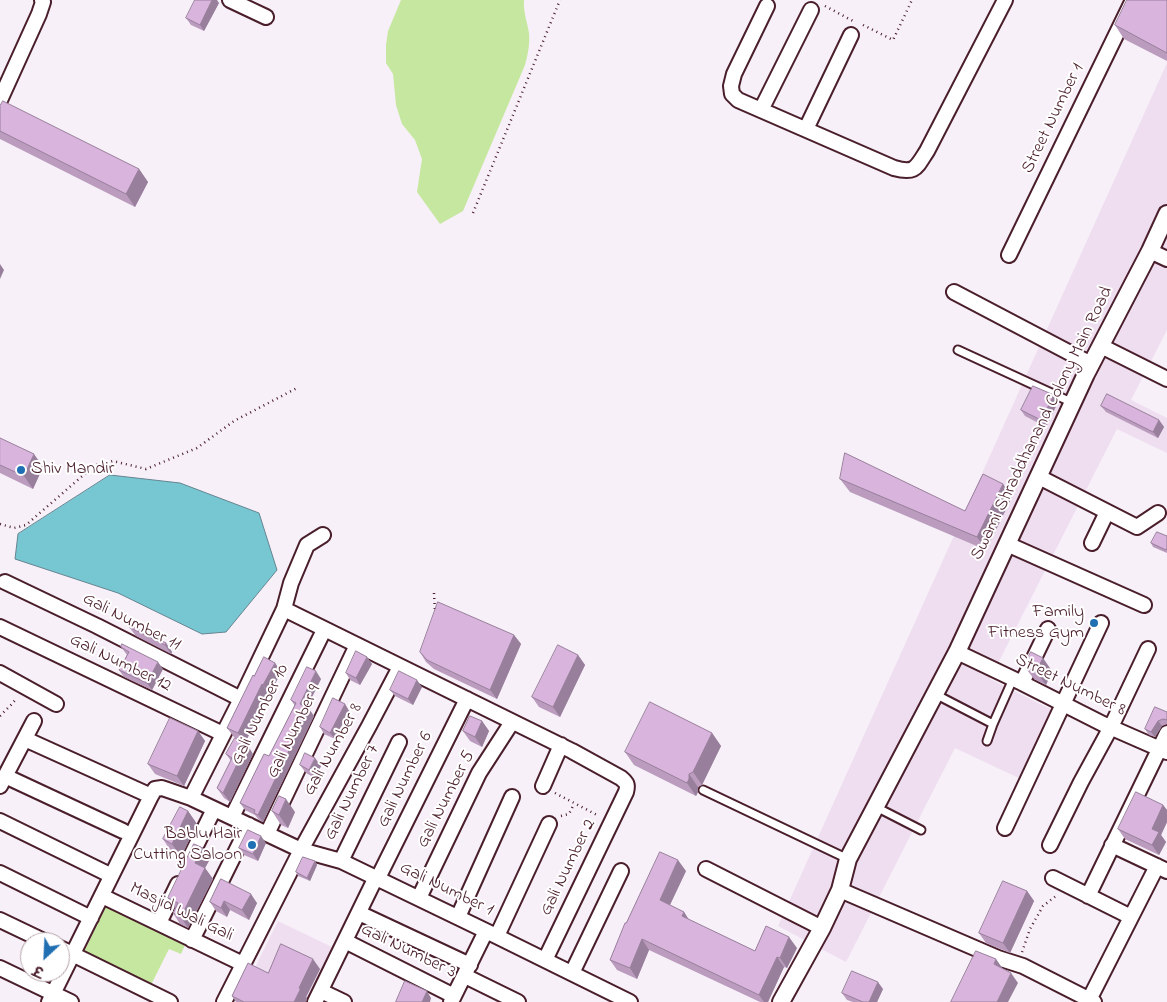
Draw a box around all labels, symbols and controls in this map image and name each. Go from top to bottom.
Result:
street label: Street Number 1 [1018,61,1090,177]
street label: Swami Shraddhanand Colony Main Road [967,284,1119,564]
place label: Shiv Mandir [31,459,114,481]
marker: Shiv Mandir [15,464,27,476]
street label: Gali Number 11 [78,589,184,657]
place label: Family Fitness Gym [988,602,1084,644]
marker: Family Fitness Gym [1088,617,1100,629]
street label: Gali Number 12 [66,630,174,698]
street label: Street Number 8 [1011,650,1129,722]
street label: Gali Number 10 [227,661,295,769]
street label: Gali Number 9 [263,682,327,782]
street label: Gali Number 8 [300,700,368,800]
street label: Gali Number 6 [374,729,438,831]
street label: Gali Number 7 [321,742,385,844]
street label: Gali Number 5 [413,748,481,852]
street label: Gali Number 2 [536,816,602,920]
place label: Bablu Hair Cutting Saloon [133,824,242,866]
marker: Bablu Hair Cutting Saloon [246,839,258,851]
street label: Gali Number 1 [396,858,496,922]
street label: Masjid Wali Gali [125,879,237,947]
street label: Gali Number 3 [357,920,459,984]
north arrow [20,932,70,982]
text: उ [30,959,48,982]

